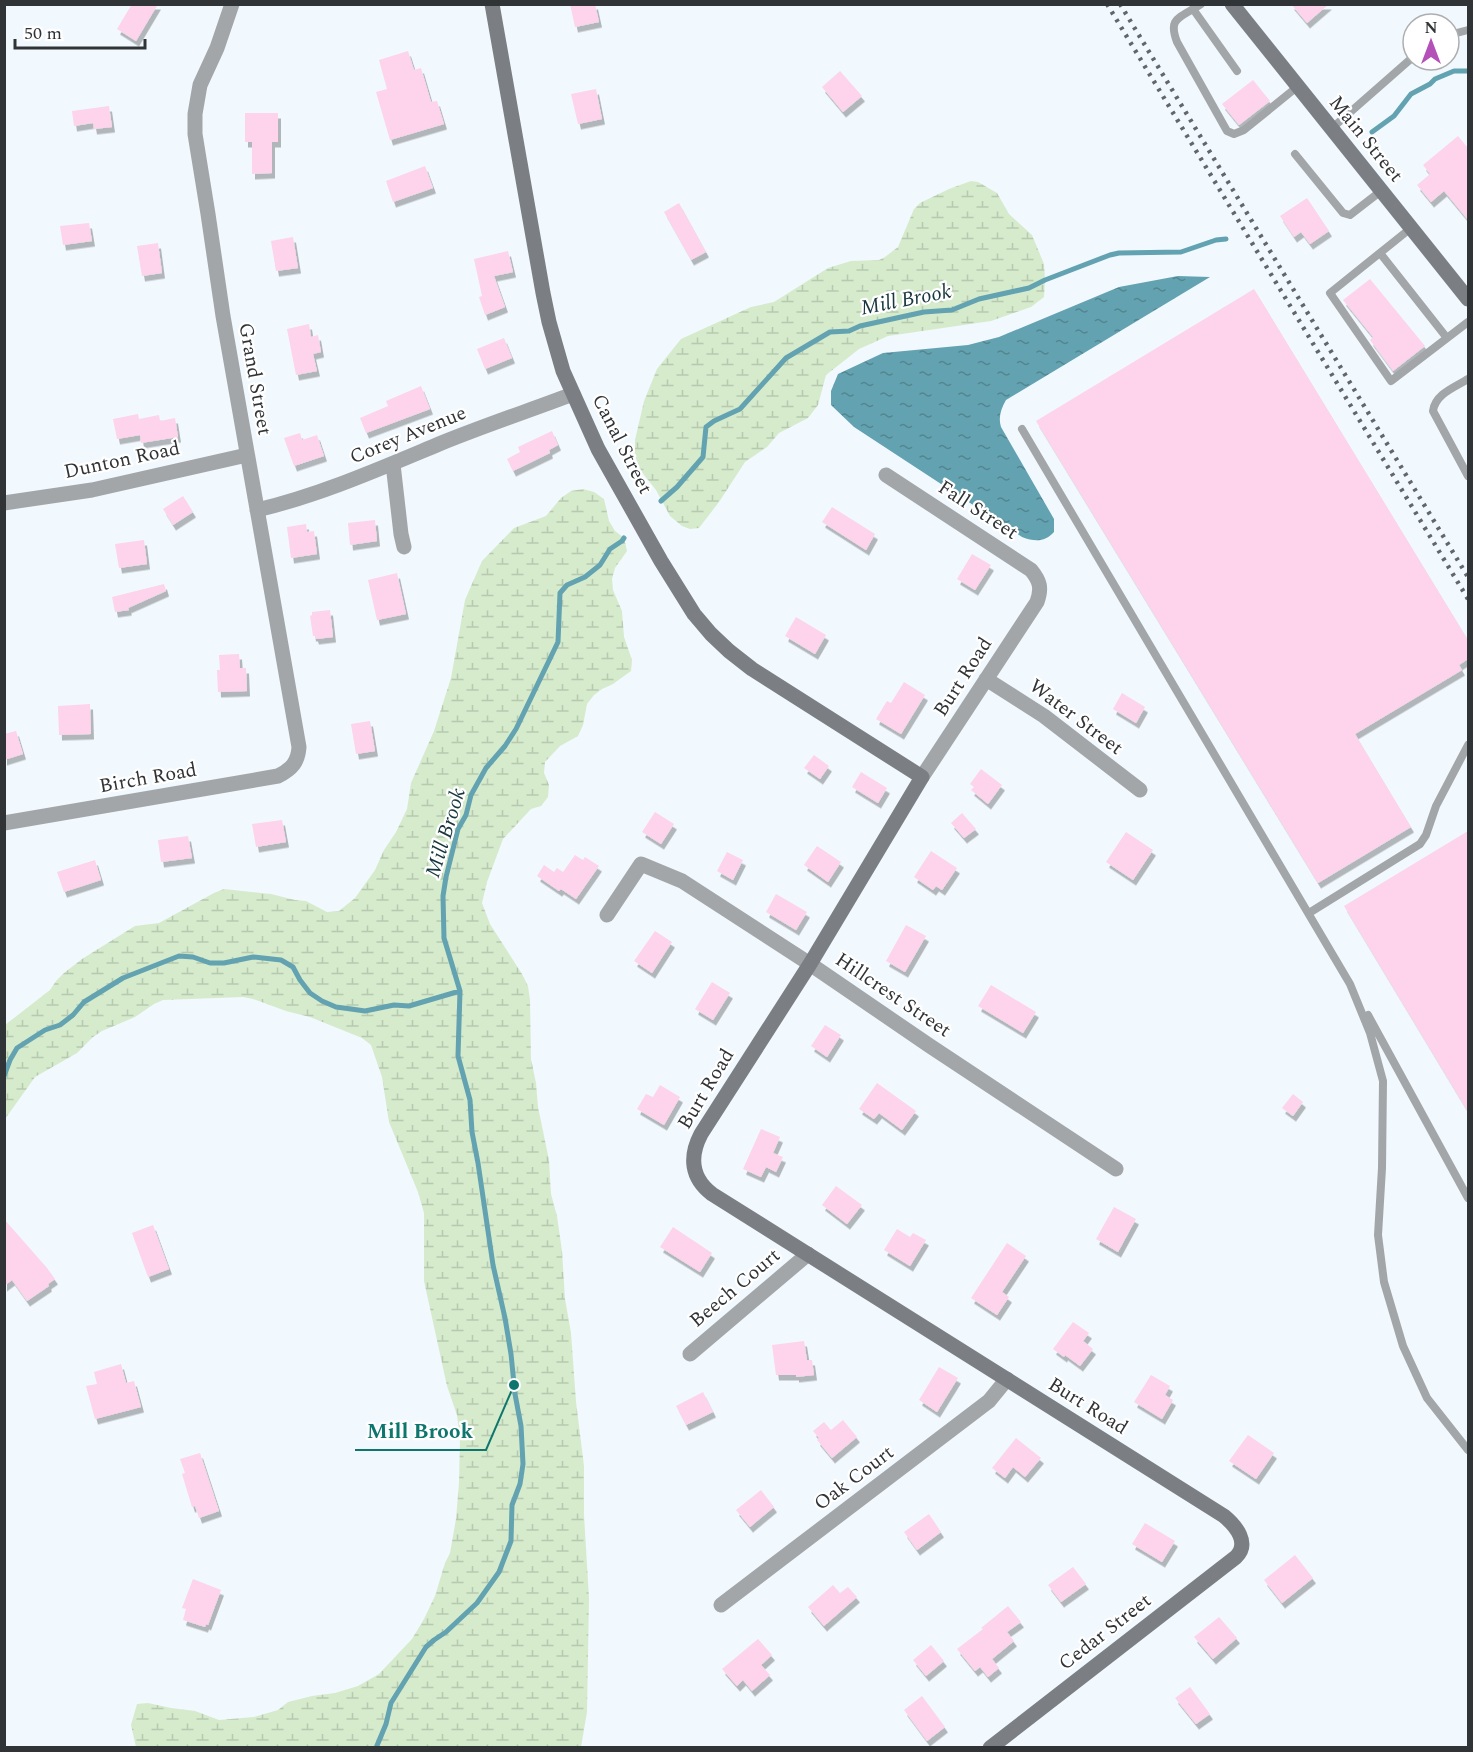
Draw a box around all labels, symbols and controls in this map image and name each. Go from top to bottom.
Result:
scale bar [15,12,146,50]
north arrow [1401,12,1461,72]
text: N [1424,16,1438,40]
text: 50 m [24,20,62,47]
street label: Main Street [1322,89,1410,189]
water label: Mill Brook [858,275,954,325]
street label: Grand Street [230,320,280,438]
street label: Canal Street [584,389,660,499]
street label: Corey Avenue [345,398,471,472]
street label: Dunton Road [61,433,183,487]
street label: Fall Street [932,473,1024,547]
street label: Burt Road [926,631,1000,723]
street label: Water Street [1023,672,1129,762]
street label: Birch Road [97,755,199,801]
water label: Mill Brook [417,784,475,882]
street label: Hillcrest Street [829,945,957,1045]
street label: Burt Road [670,1043,742,1135]
street label: Beech Court [683,1241,787,1335]
street label: Burt Road [1042,1370,1134,1442]
callout: Mill Brook [355,1411,486,1450]
text: Mill Brook [367,1416,474,1448]
street label: Oak Court [808,1438,900,1518]
street label: Cedar Street [1052,1586,1158,1678]

